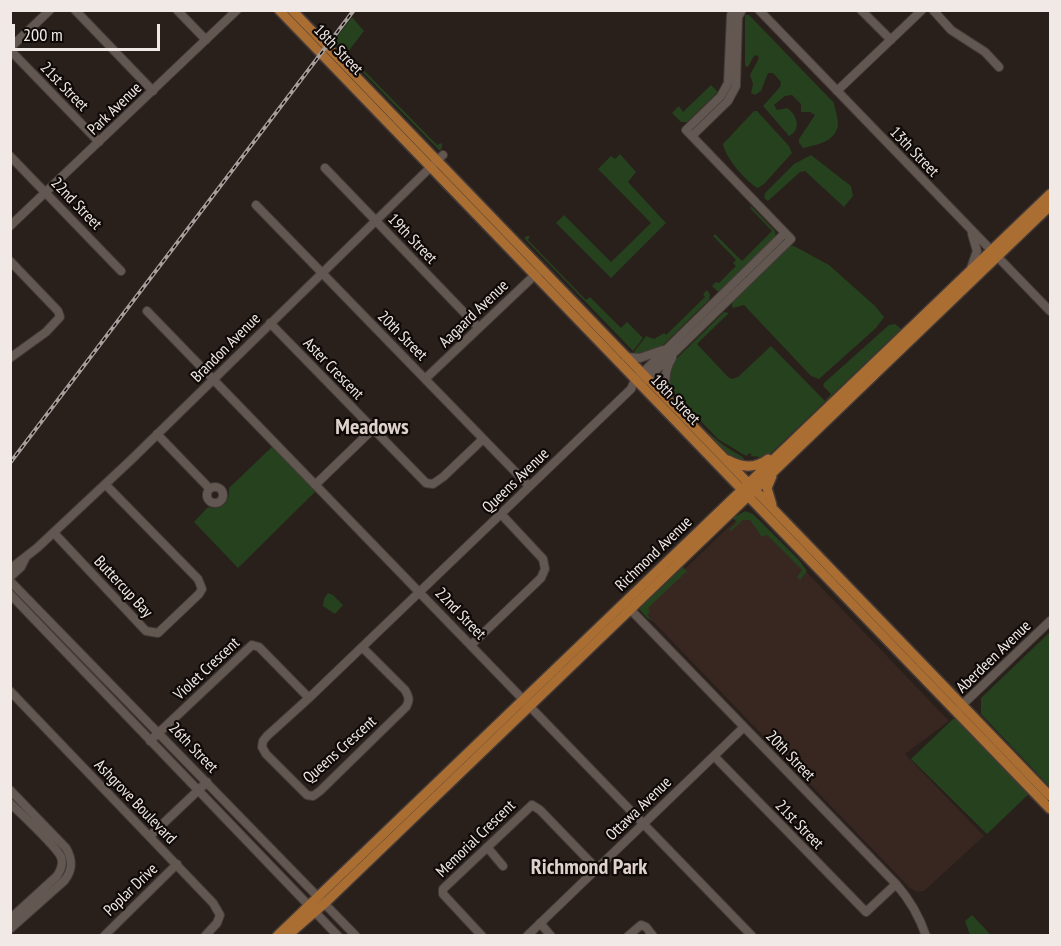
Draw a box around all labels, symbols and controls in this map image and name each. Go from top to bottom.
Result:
scale bar [15,12,164,50]
street label: 18th Street [309,21,367,79]
text: 200 m [23,23,63,46]
street label: 21st Street [36,58,92,116]
street label: Park Avenue [84,79,146,139]
street label: 13th Street [885,123,943,181]
street label: 22nd Street [47,174,105,234]
street label: 19th Street [383,210,441,268]
street label: Aagaard Avenue [435,276,513,352]
street label: 20th Street [373,307,431,365]
street label: Brandon Avenue [187,309,265,387]
street label: Aster Crescent [299,334,367,404]
street label: 18th Street [646,371,704,429]
district label: Meadows [335,415,409,441]
street label: Queens Avenue [479,445,553,517]
street label: Richmond Avenue [612,513,696,595]
street label: Buttercup Bay [90,552,156,622]
street label: 22nd Street [431,584,489,644]
street label: Aberdeen Avenue [953,617,1035,697]
street label: Violet Crescent [170,634,244,704]
street label: Queens Crescent [300,712,380,788]
street label: 26th Street [164,719,222,777]
street label: 20th Street [761,727,819,785]
street label: Ashgrove Boulevard [90,756,180,848]
street label: Ottawa Avenue [602,773,676,845]
street label: 21st Street [771,796,827,854]
street label: Memorial Crescent [432,797,520,881]
district label: Richmond Park [531,855,647,881]
street label: Poplar Drive [100,860,162,920]

